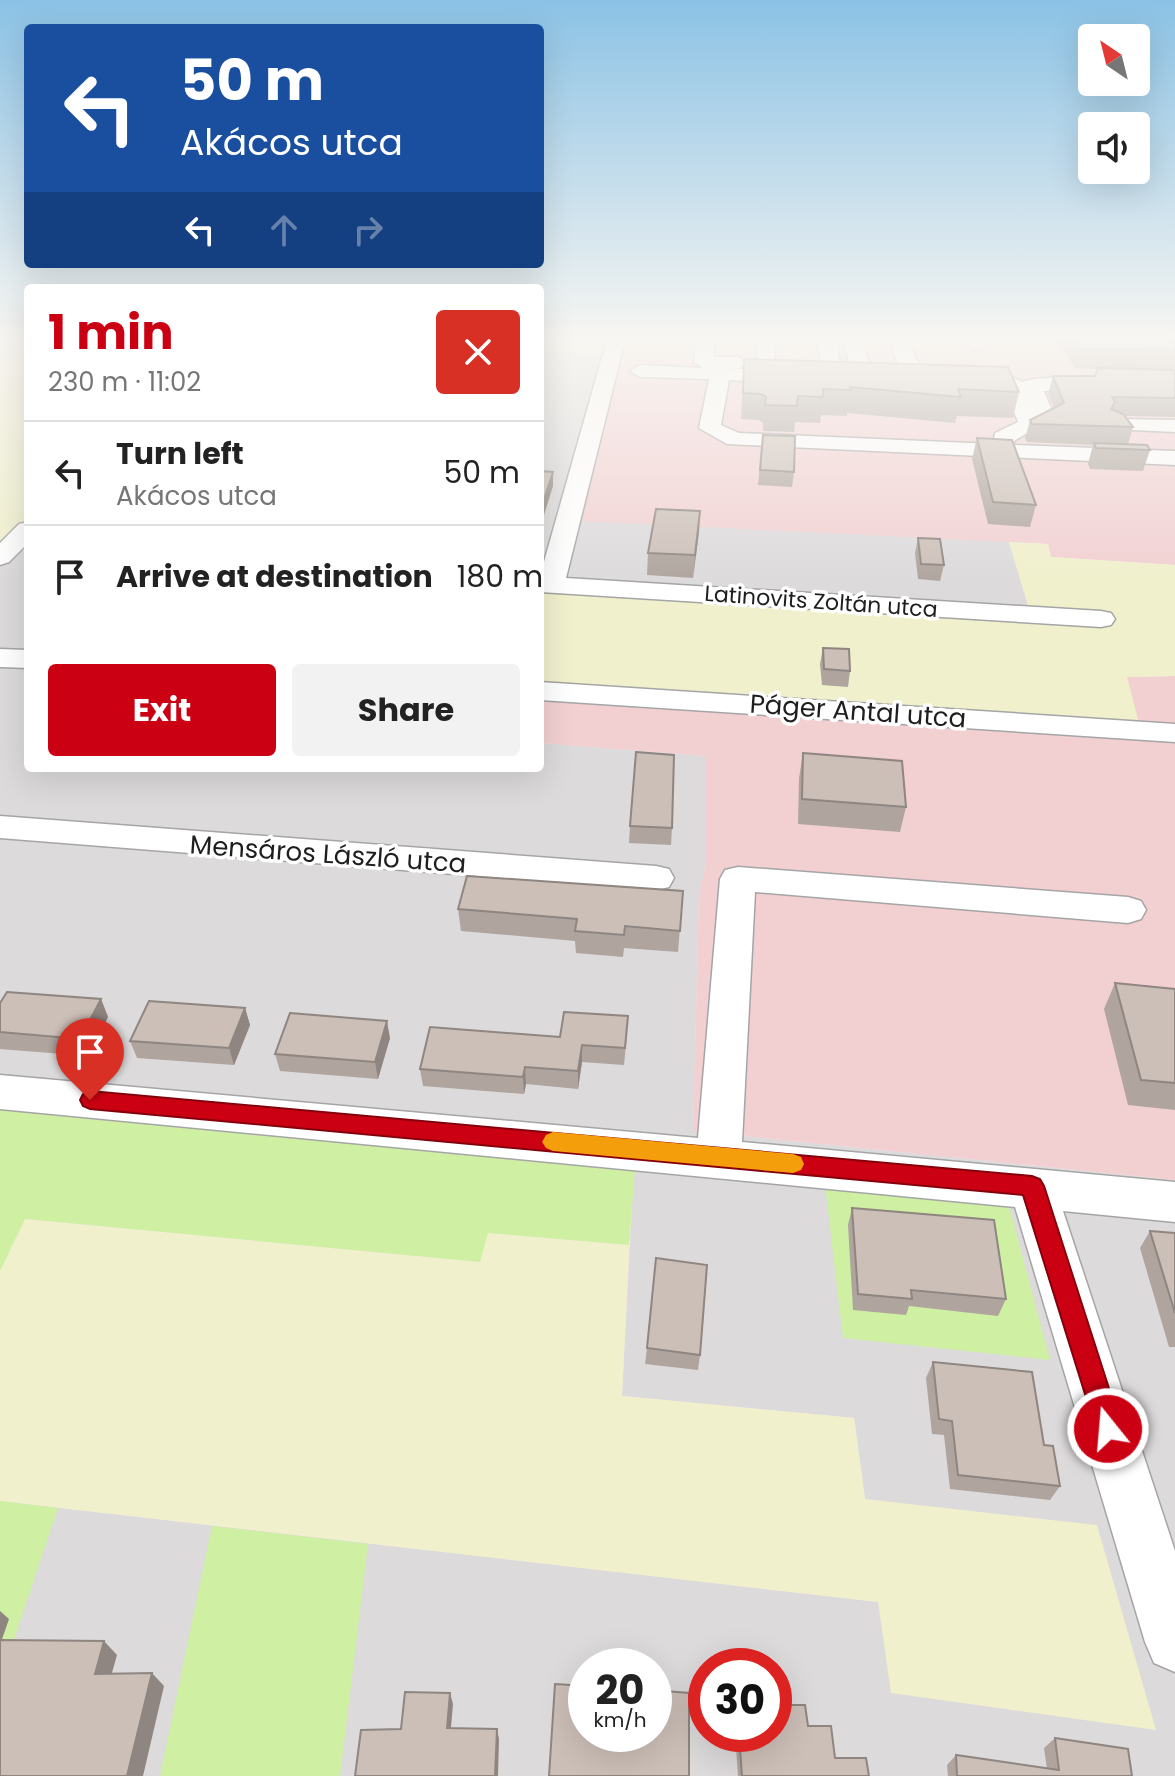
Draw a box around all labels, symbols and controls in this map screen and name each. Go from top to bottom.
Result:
north arrow [1078,24,1150,96]
map controls [1078,24,1150,184]
text: 50 m [180,41,324,120]
icon: left [48,56,152,160]
button: sound [1078,112,1150,184]
text: Akácos utca [180,117,403,168]
icon: left [178,208,222,252]
icon: ahead [262,208,306,252]
icon: right [346,208,390,252]
text: 1 min [48,299,174,366]
button: close [436,310,520,394]
text: 230 m · 11:02 [48,364,201,400]
text: Turn left [116,432,244,475]
icon: left [48,451,92,495]
text: 50 m [443,451,520,494]
text: Akácos utca [116,478,277,514]
icon: arrive [48,555,92,599]
text: Arrive at destination [116,555,433,598]
text: 180 m [457,555,543,598]
street label: Latinovits Zoltán utca [703,578,939,625]
button: Exit [48,664,276,756]
button: Share [292,664,520,756]
street label: Páger Antal utca [749,685,967,737]
street label: Mensáros László utca [189,826,467,882]
pin [56,1018,124,1100]
icon: arrive [68,1030,112,1074]
position arrow [1066,1387,1150,1471]
speed limit sign: 30 [688,1648,792,1752]
text: 20 [596,1662,644,1718]
text: km/h [593,1706,647,1734]

